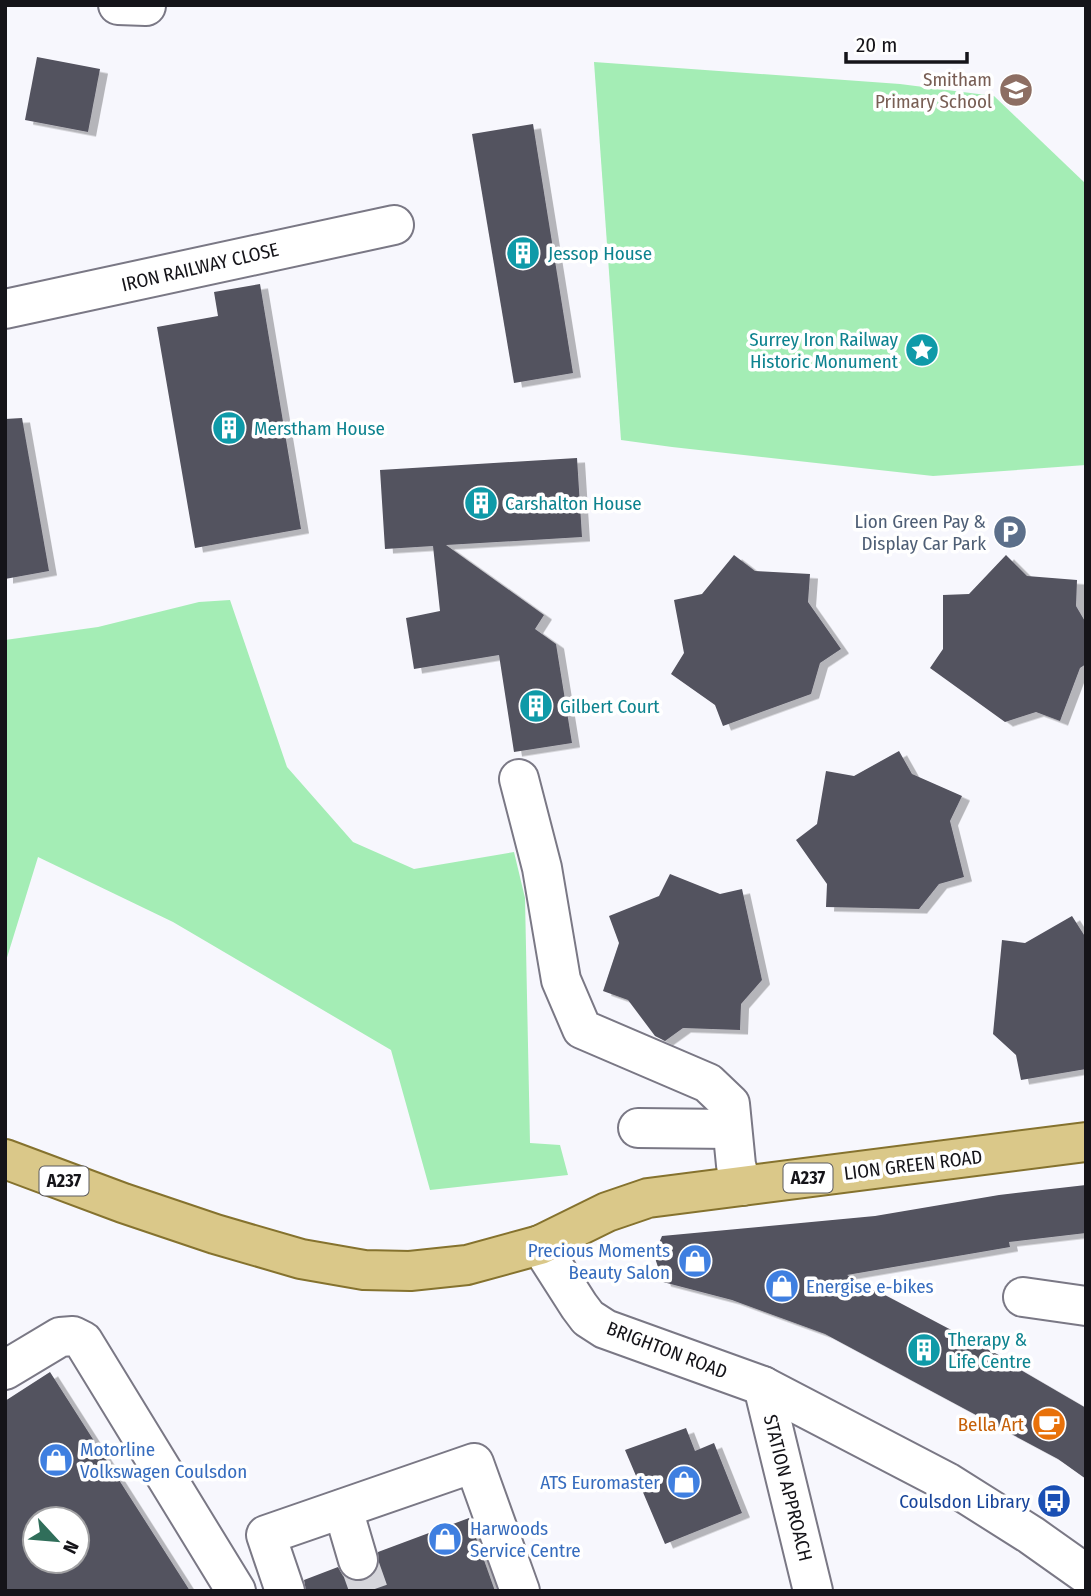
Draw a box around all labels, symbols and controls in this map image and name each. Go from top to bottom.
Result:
scale bar [846,21,967,65]
text: 20 m [856,32,897,58]
place label: Smitham Primary School [875,68,992,113]
school or university icon: Smitham Primary School [997,71,1035,109]
building icon: Jessop House [504,234,542,272]
street label: IRON RAILWAY CLOSE [119,238,281,296]
place label: Jessop House [548,242,652,265]
place label: Surrey Iron Railway Historic Monument [749,328,899,373]
place icon: Surrey Iron Railway Historic Monument [903,331,941,369]
building icon: Merstham House [210,409,248,447]
place label: Merstham House [254,417,385,440]
building icon: Carshalton House [462,484,500,522]
place label: Carshalton House [505,492,642,515]
place label: Lion Green Pay & Display Car Park [855,510,986,555]
parking icon: Lion Green Pay & Display Car Park [991,513,1029,551]
building icon: Gilbert Court [517,687,555,725]
place label: Gilbert Court [560,695,660,718]
street label: LION GREEN ROAD [842,1145,984,1185]
road number: A237 [784,1163,832,1192]
road number: A237 [40,1166,88,1196]
place label: Precious Moments Beauty Salon [528,1239,670,1284]
shop icon: Precious Moments Beauty Salon [676,1242,714,1280]
shop icon: Energise e-bikes [763,1267,801,1305]
place label: Energise e-bikes [806,1275,934,1298]
street label: BRIGHTON ROAD [604,1316,730,1384]
place label: Therapy & Life Centre [948,1328,1031,1373]
building icon: Therapy & Life Centre [905,1331,943,1369]
cafe icon: Bella Art [1030,1405,1068,1443]
street label: STATION APPROACH [759,1412,817,1564]
place label: Bella Art [958,1413,1025,1436]
place label: Motorline Volkswagen Coulsdon [80,1438,247,1483]
shop icon: Motorline Volkswagen Coulsdon [37,1441,75,1479]
shop icon: ATS Euromaster [665,1463,703,1501]
place label: ATS Euromaster [540,1471,660,1494]
bus stop icon: Coulsdon Library [1035,1482,1073,1520]
place label: Coulsdon Library [899,1490,1031,1513]
north arrow [21,1505,91,1575]
place label: Harwoods Service Centre [470,1517,581,1562]
shop icon: Harwoods Service Centre [426,1520,464,1558]
text: N [58,1537,84,1557]

